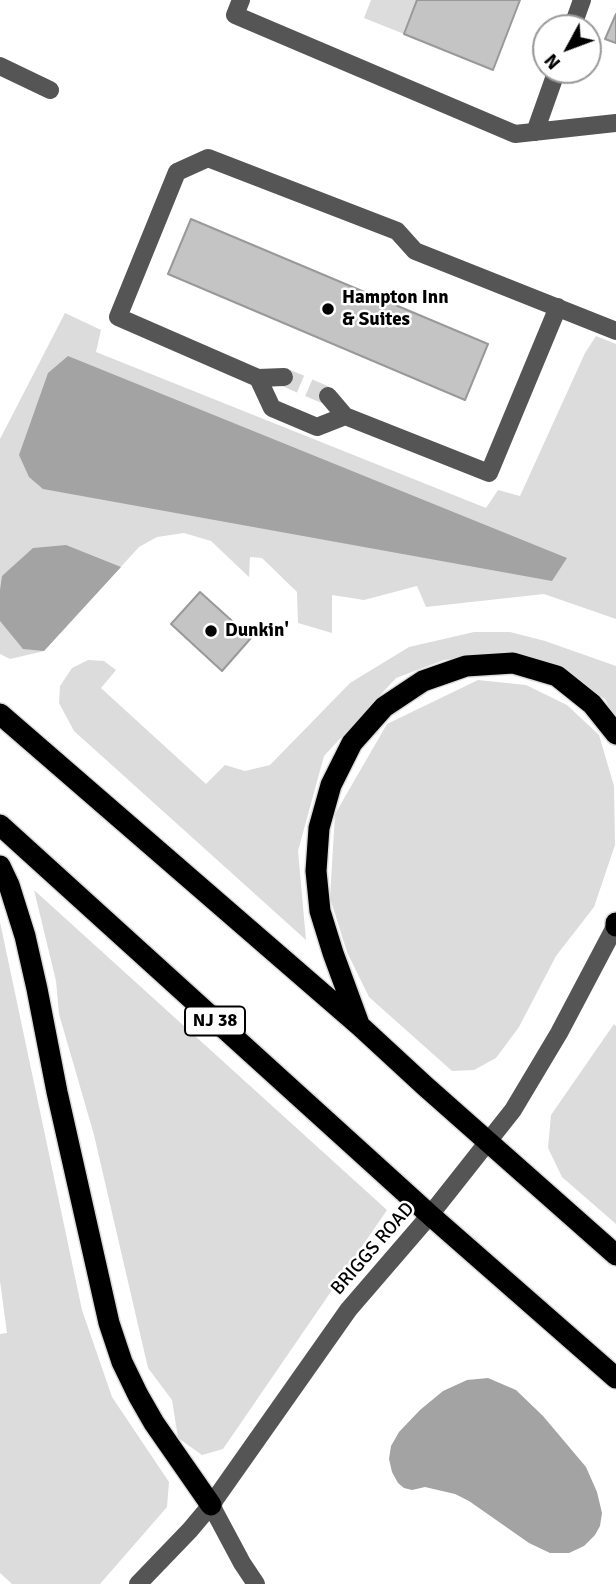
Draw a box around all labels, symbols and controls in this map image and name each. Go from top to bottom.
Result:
north arrow [532,14,602,84]
text: N [539,49,566,74]
place label: Hampton Inn & Suites [342,287,449,331]
marker: Hampton Inn & Suites [320,301,336,317]
place label: Dunkin' [225,620,289,642]
marker: Dunkin' [203,623,219,639]
road number: NJ 38 [185,1006,245,1036]
street label: BRIGGS ROAD [327,1198,419,1300]

